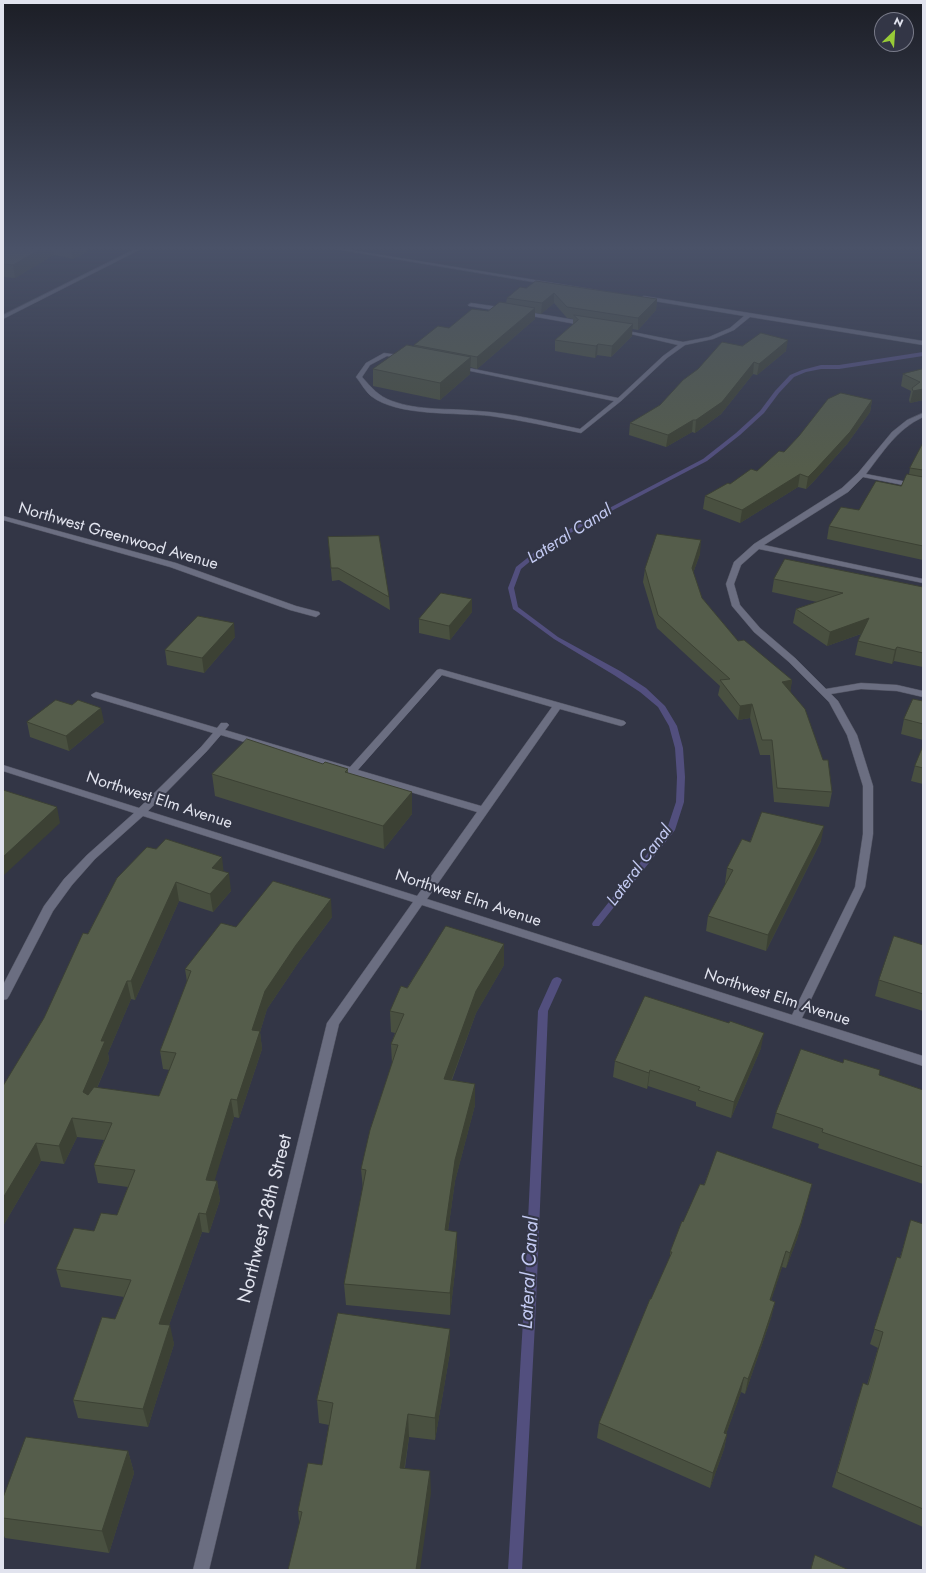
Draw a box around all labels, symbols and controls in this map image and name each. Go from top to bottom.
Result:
north arrow [874,12,914,52]
text: N [891,13,906,31]
street label: Northwest Greenwood Avenue [16,499,220,575]
water label: Lateral Canal [524,501,616,569]
street label: Northwest Elm Avenue [84,768,234,834]
water label: Lateral Canal [603,822,677,910]
street label: Northwest Elm Avenue [393,866,543,932]
street label: Northwest Elm Avenue [702,965,852,1031]
street label: Northwest 28th Street [234,1132,298,1306]
water label: Lateral Canal [515,1216,545,1330]

